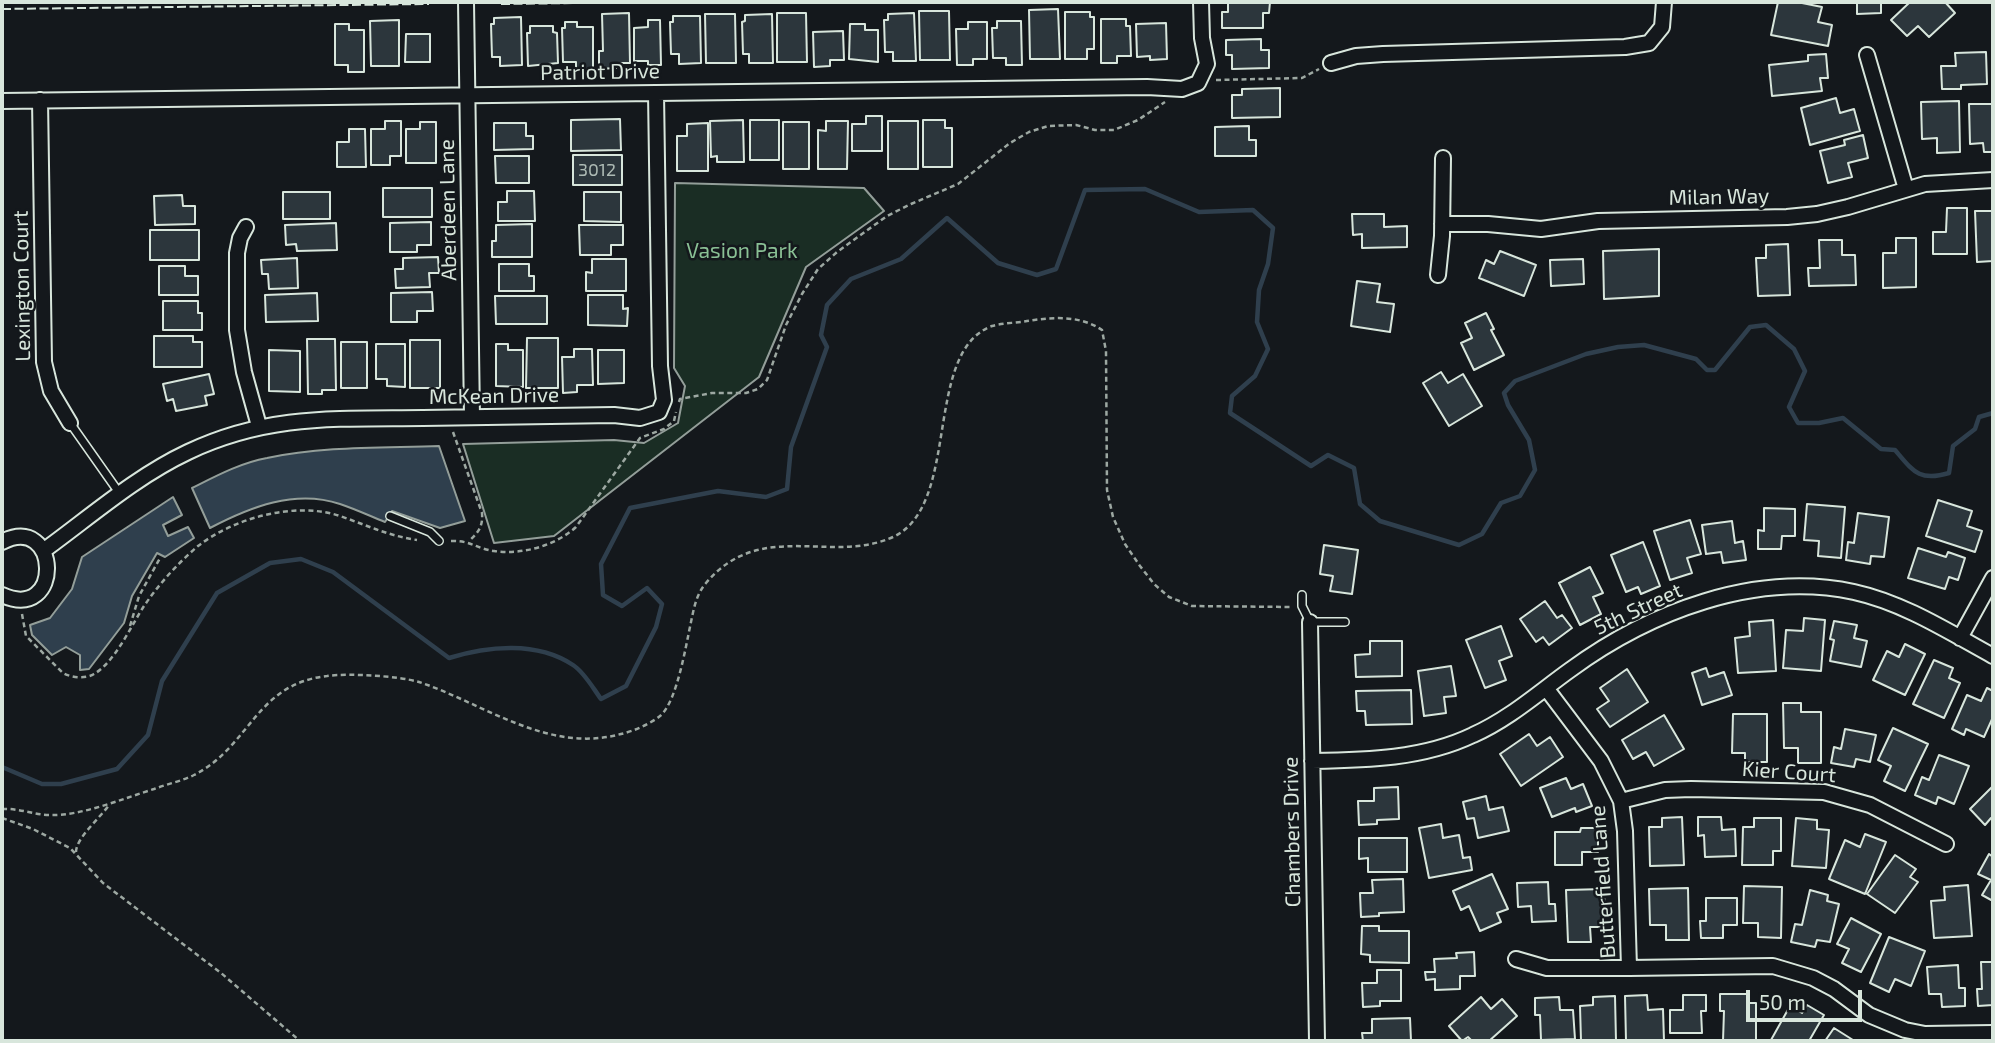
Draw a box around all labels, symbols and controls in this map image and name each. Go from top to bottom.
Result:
street label: Patriot Drive [540,58,660,86]
street label: Aberdeen Lane [434,139,462,281]
house number: 3012 [578,159,616,181]
street label: Milan Way [1669,184,1769,210]
street label: Lexington Court [8,210,36,362]
park label: Vasion Park [686,238,798,264]
street label: McKean Drive [429,382,559,410]
street label: 5th Street [1590,578,1686,640]
street label: Chambers Drive [1278,756,1306,908]
street label: Kier Court [1741,756,1837,788]
street label: Butterfield Lane [1585,805,1621,959]
scale bar [1750,976,1866,1020]
text: 50 m [1759,989,1806,1014]

